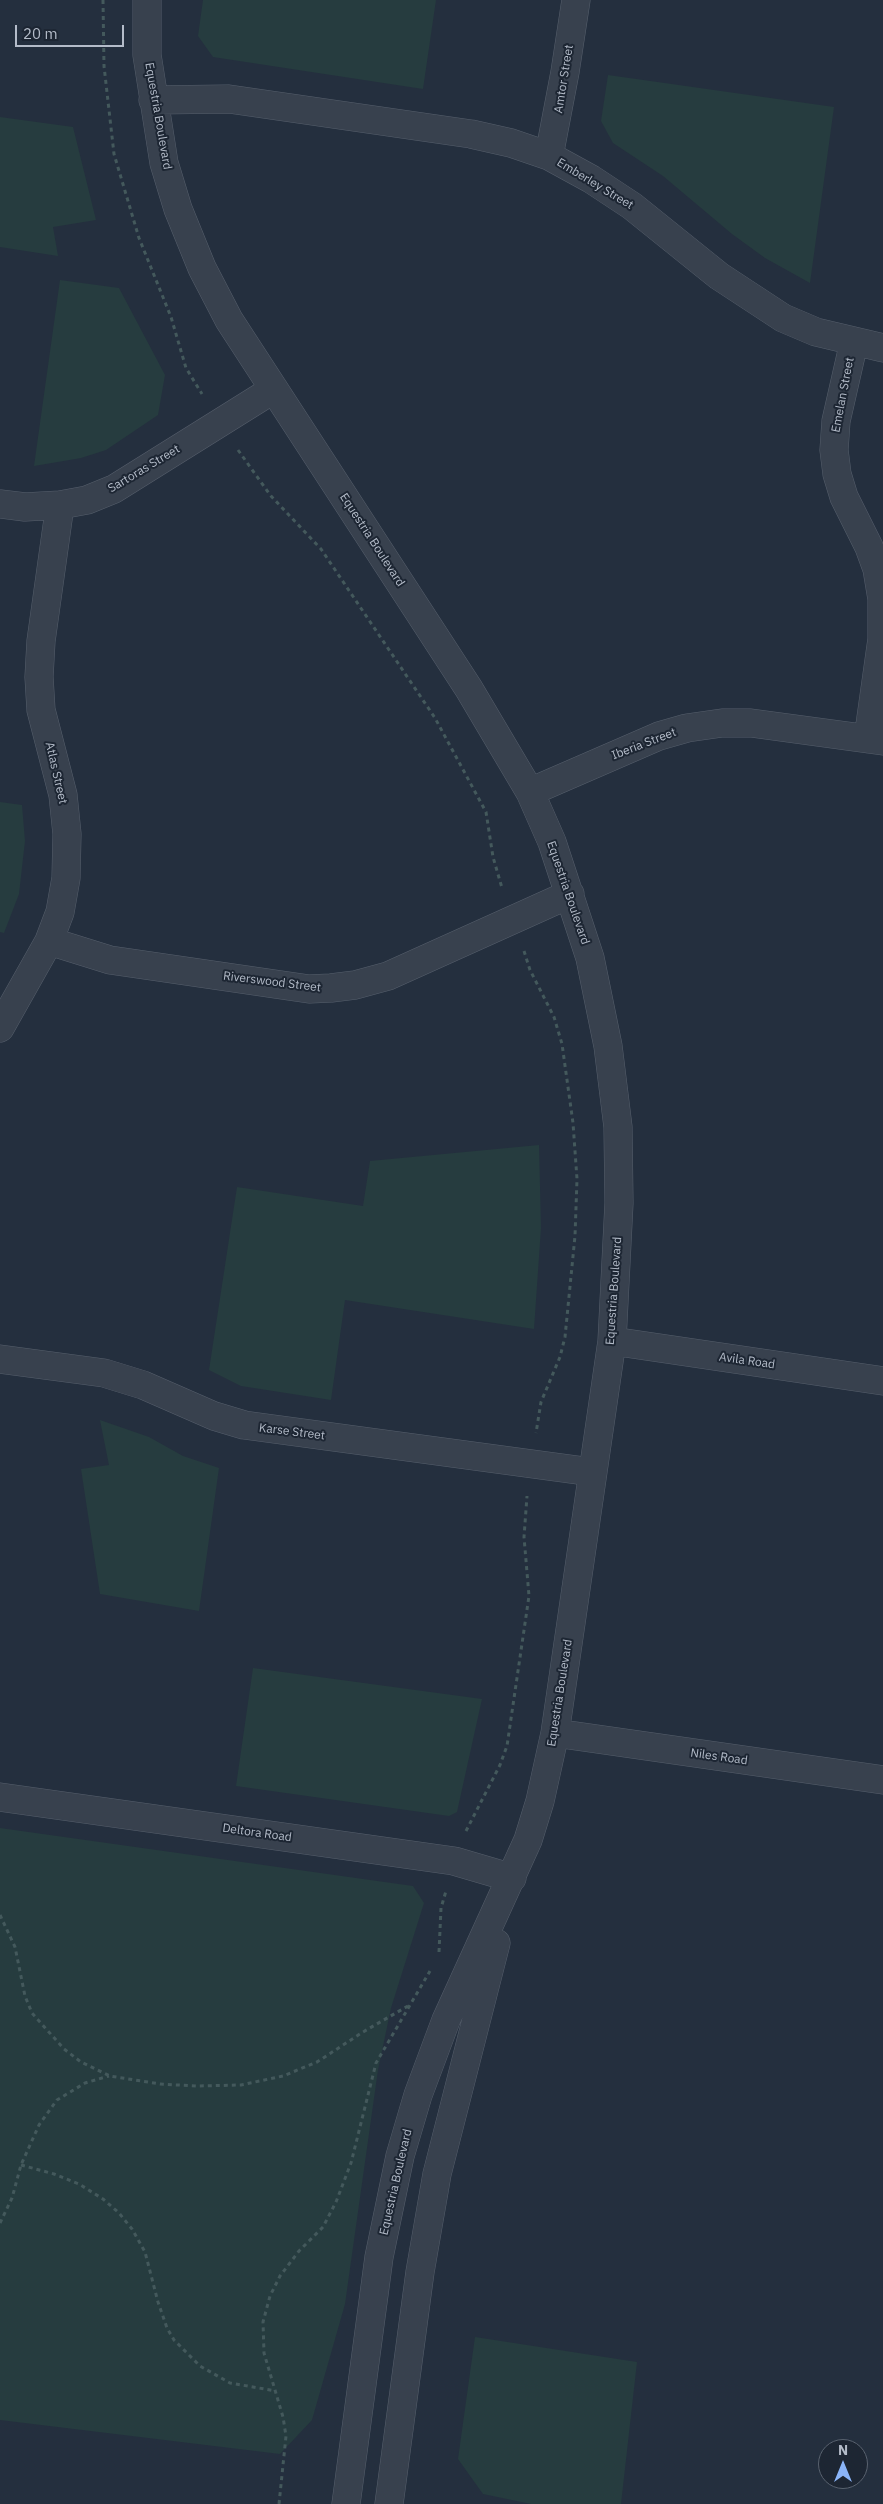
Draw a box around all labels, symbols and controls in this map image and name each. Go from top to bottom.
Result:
scale bar [18,15,126,47]
text: 20 m [23,24,58,43]
street label: Amtor Street [551,44,577,114]
street label: Equestria Boulevard [141,61,175,171]
street label: Emberley Street [554,155,636,213]
street label: Emelan Street [829,356,857,434]
street label: Sartoras Street [106,442,182,496]
street label: Equestria Boulevard [336,491,408,589]
street label: Iberia Street [610,725,678,763]
street label: Atlas Street [42,741,70,805]
street label: Equestria Boulevard [544,839,592,947]
street label: Riverswood Street [222,969,322,995]
street label: Equestria Boulevard [603,1236,625,1346]
street label: Avila Road [718,1350,776,1372]
street label: Karse Street [258,1421,326,1443]
street label: Equestria Boulevard [544,1638,576,1748]
street label: Niles Road [689,1746,749,1768]
street label: Deltora Road [221,1821,293,1845]
street label: Equestria Boulevard [377,2128,415,2236]
north arrow [818,2439,868,2489]
text: N [838,2441,848,2459]

